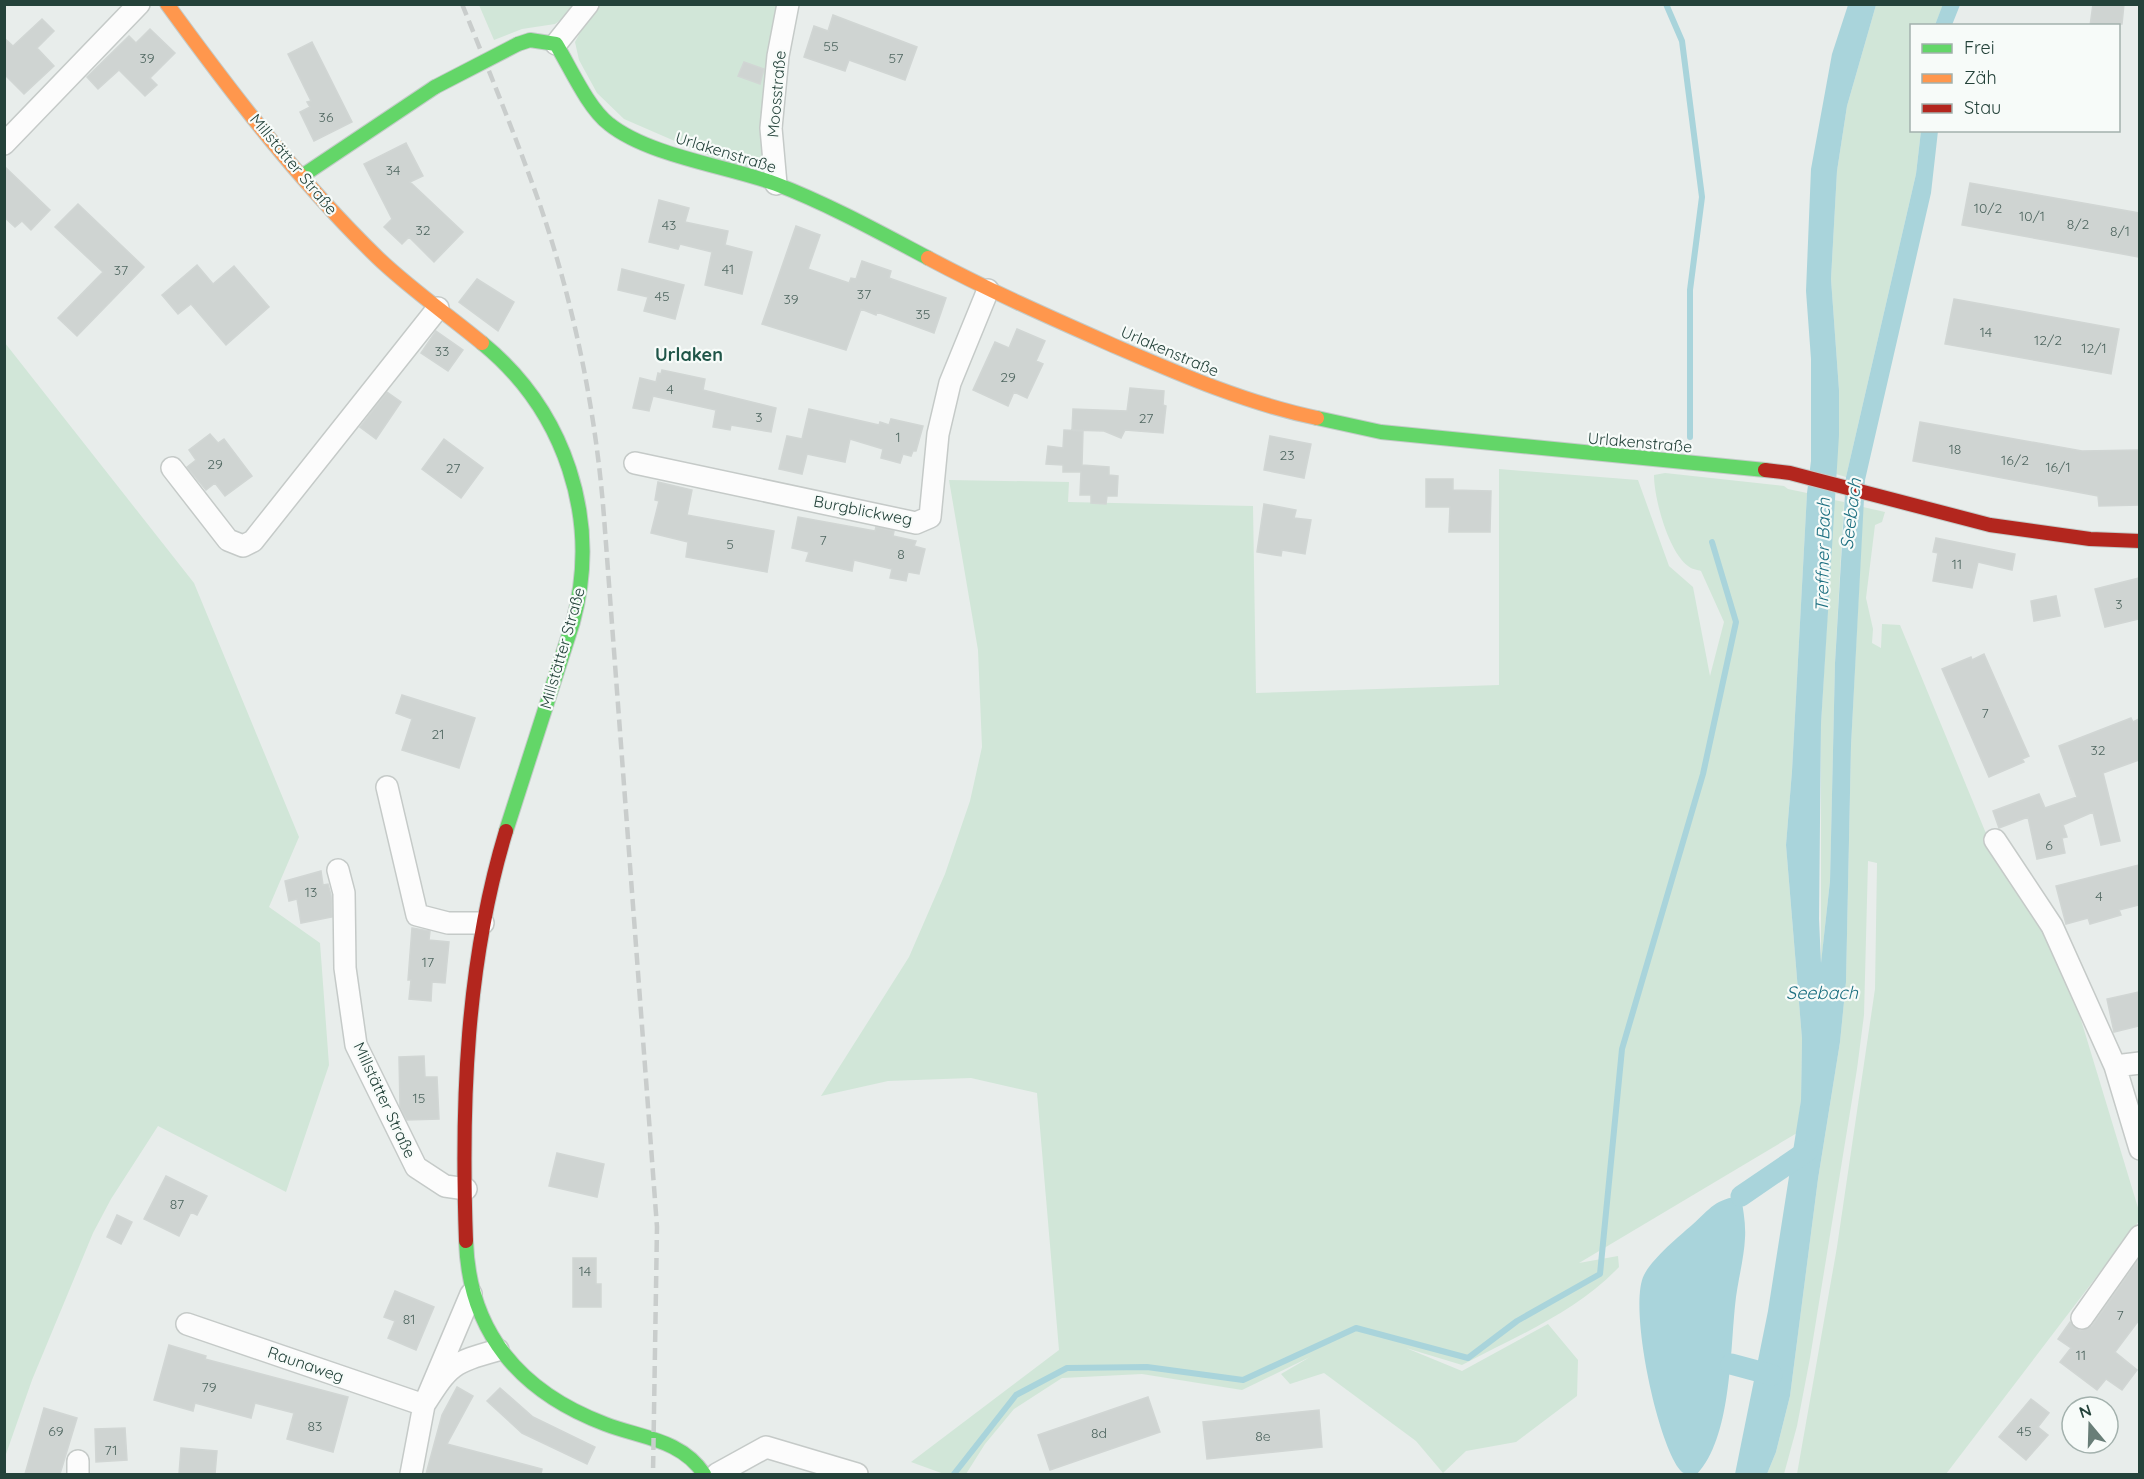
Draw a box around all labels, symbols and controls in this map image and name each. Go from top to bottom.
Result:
legend [1910,24,2120,132]
text: Frei [1964,36,1995,59]
house number: 55 [823,37,839,55]
house number: 39 [139,49,155,67]
house number: 57 [889,49,903,67]
street label: Moosstraße [762,50,790,138]
text: Zäh [1964,66,1997,89]
text: Stau [1964,96,2001,119]
house number: 36 [319,108,334,126]
street label: Millstätter Straße [246,109,342,219]
street label: Urlakenstraße [673,127,779,177]
house number: 34 [386,161,400,179]
house number: 10/2 [1974,199,2003,217]
house number: 10/1 [2019,207,2045,225]
house number: 8/2 [2067,215,2090,233]
house number: 43 [662,216,676,234]
house number: 32 [415,221,431,239]
house number: 8/1 [2110,222,2130,240]
house number: 41 [722,260,734,278]
house number: 37 [114,261,128,279]
house number: 37 [857,285,871,303]
house number: 45 [654,287,670,305]
house number: 39 [783,290,799,308]
house number: 35 [916,305,930,323]
street label: Urlakenstraße [1118,321,1222,381]
house number: 14 [1980,323,1992,341]
house number: 12/2 [2034,331,2062,349]
house number: 12/1 [2081,339,2107,357]
house number: 33 [435,342,449,360]
district label: Urlaken [655,343,723,366]
house number: 29 [1000,368,1016,386]
house number: 4 [666,380,674,398]
house number: 3 [755,408,763,426]
house number: 27 [1139,409,1153,427]
street label: Urlakenstraße [1587,427,1693,457]
house number: 1 [895,428,901,446]
house number: 18 [1949,440,1961,458]
house number: 23 [1279,446,1295,464]
house number: 16/2 [2001,451,2029,469]
house number: 29 [207,455,223,473]
house number: 16/1 [2045,458,2071,476]
house number: 27 [446,459,460,477]
water label: Seebach [1835,476,1866,551]
street label: Burgblickweg [812,491,914,529]
water label: Treffner Bach [1810,497,1835,612]
house number: 7 [819,531,827,549]
house number: 5 [726,535,734,553]
house number: 8 [897,545,905,563]
house number: 11 [1952,555,1962,573]
street label: Millstätter Straße [535,585,589,711]
house number: 3 [2115,595,2123,613]
house number: 7 [1981,704,1989,722]
house number: 21 [432,725,444,743]
house number: 32 [2090,741,2106,759]
house number: 6 [2045,836,2053,854]
house number: 13 [305,883,317,901]
house number: 4 [2095,887,2103,905]
house number: 17 [422,953,434,971]
water label: Seebach [1786,981,1859,1004]
street label: Millstätter Straße [349,1039,421,1161]
house number: 15 [413,1089,425,1107]
house number: 87 [170,1195,184,1213]
house number: 14 [579,1262,591,1280]
house number: 7 [2116,1306,2124,1324]
house number: 81 [403,1310,415,1328]
street label: Raunaweg [265,1342,347,1386]
house number: 11 [2076,1346,2086,1364]
house number: 79 [202,1378,217,1396]
north arrow [2060,1395,2120,1455]
text: N [2076,1399,2094,1422]
house number: 83 [308,1417,322,1435]
house number: 69 [48,1422,64,1440]
house number: 45 [2016,1422,2032,1440]
house number: 8d [1091,1424,1107,1442]
house number: 8e [1255,1427,1271,1445]
house number: 71 [104,1441,118,1459]

